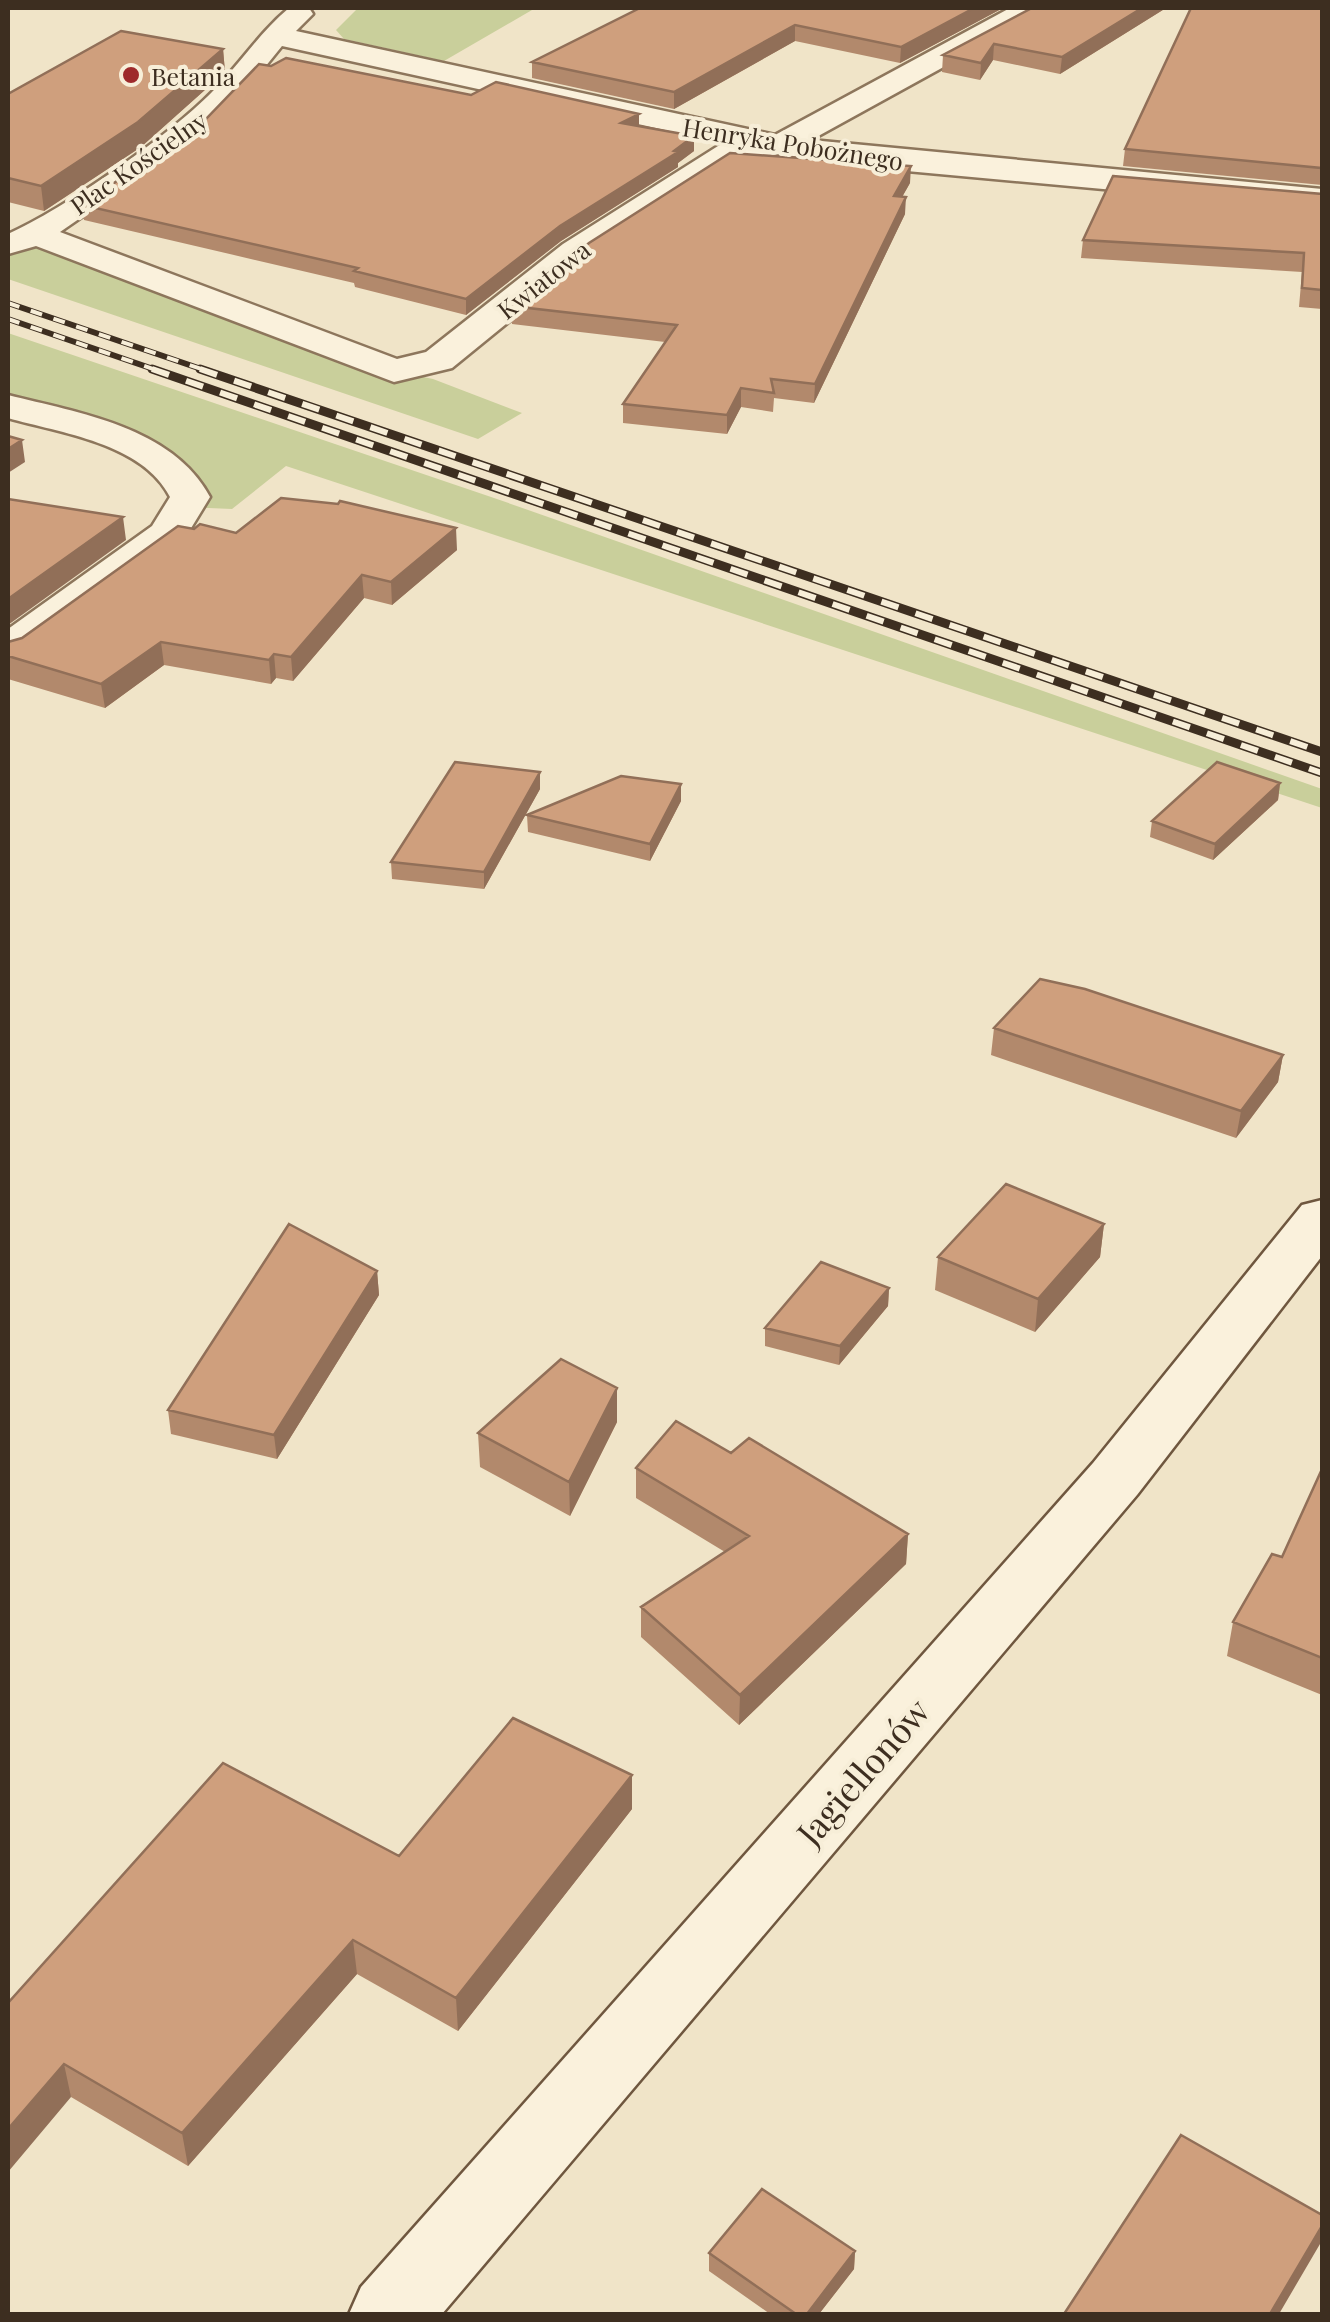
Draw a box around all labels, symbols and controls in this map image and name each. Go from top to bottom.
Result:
place label: Betania [151,59,236,92]
marker: Betania [120,64,142,86]
street label: Plac Kościelny [63,102,213,221]
street label: Henryka Pobożnego [680,109,906,177]
street label: Kwiatowa [490,232,597,326]
street label: Jagiellonów [785,1688,939,1855]

